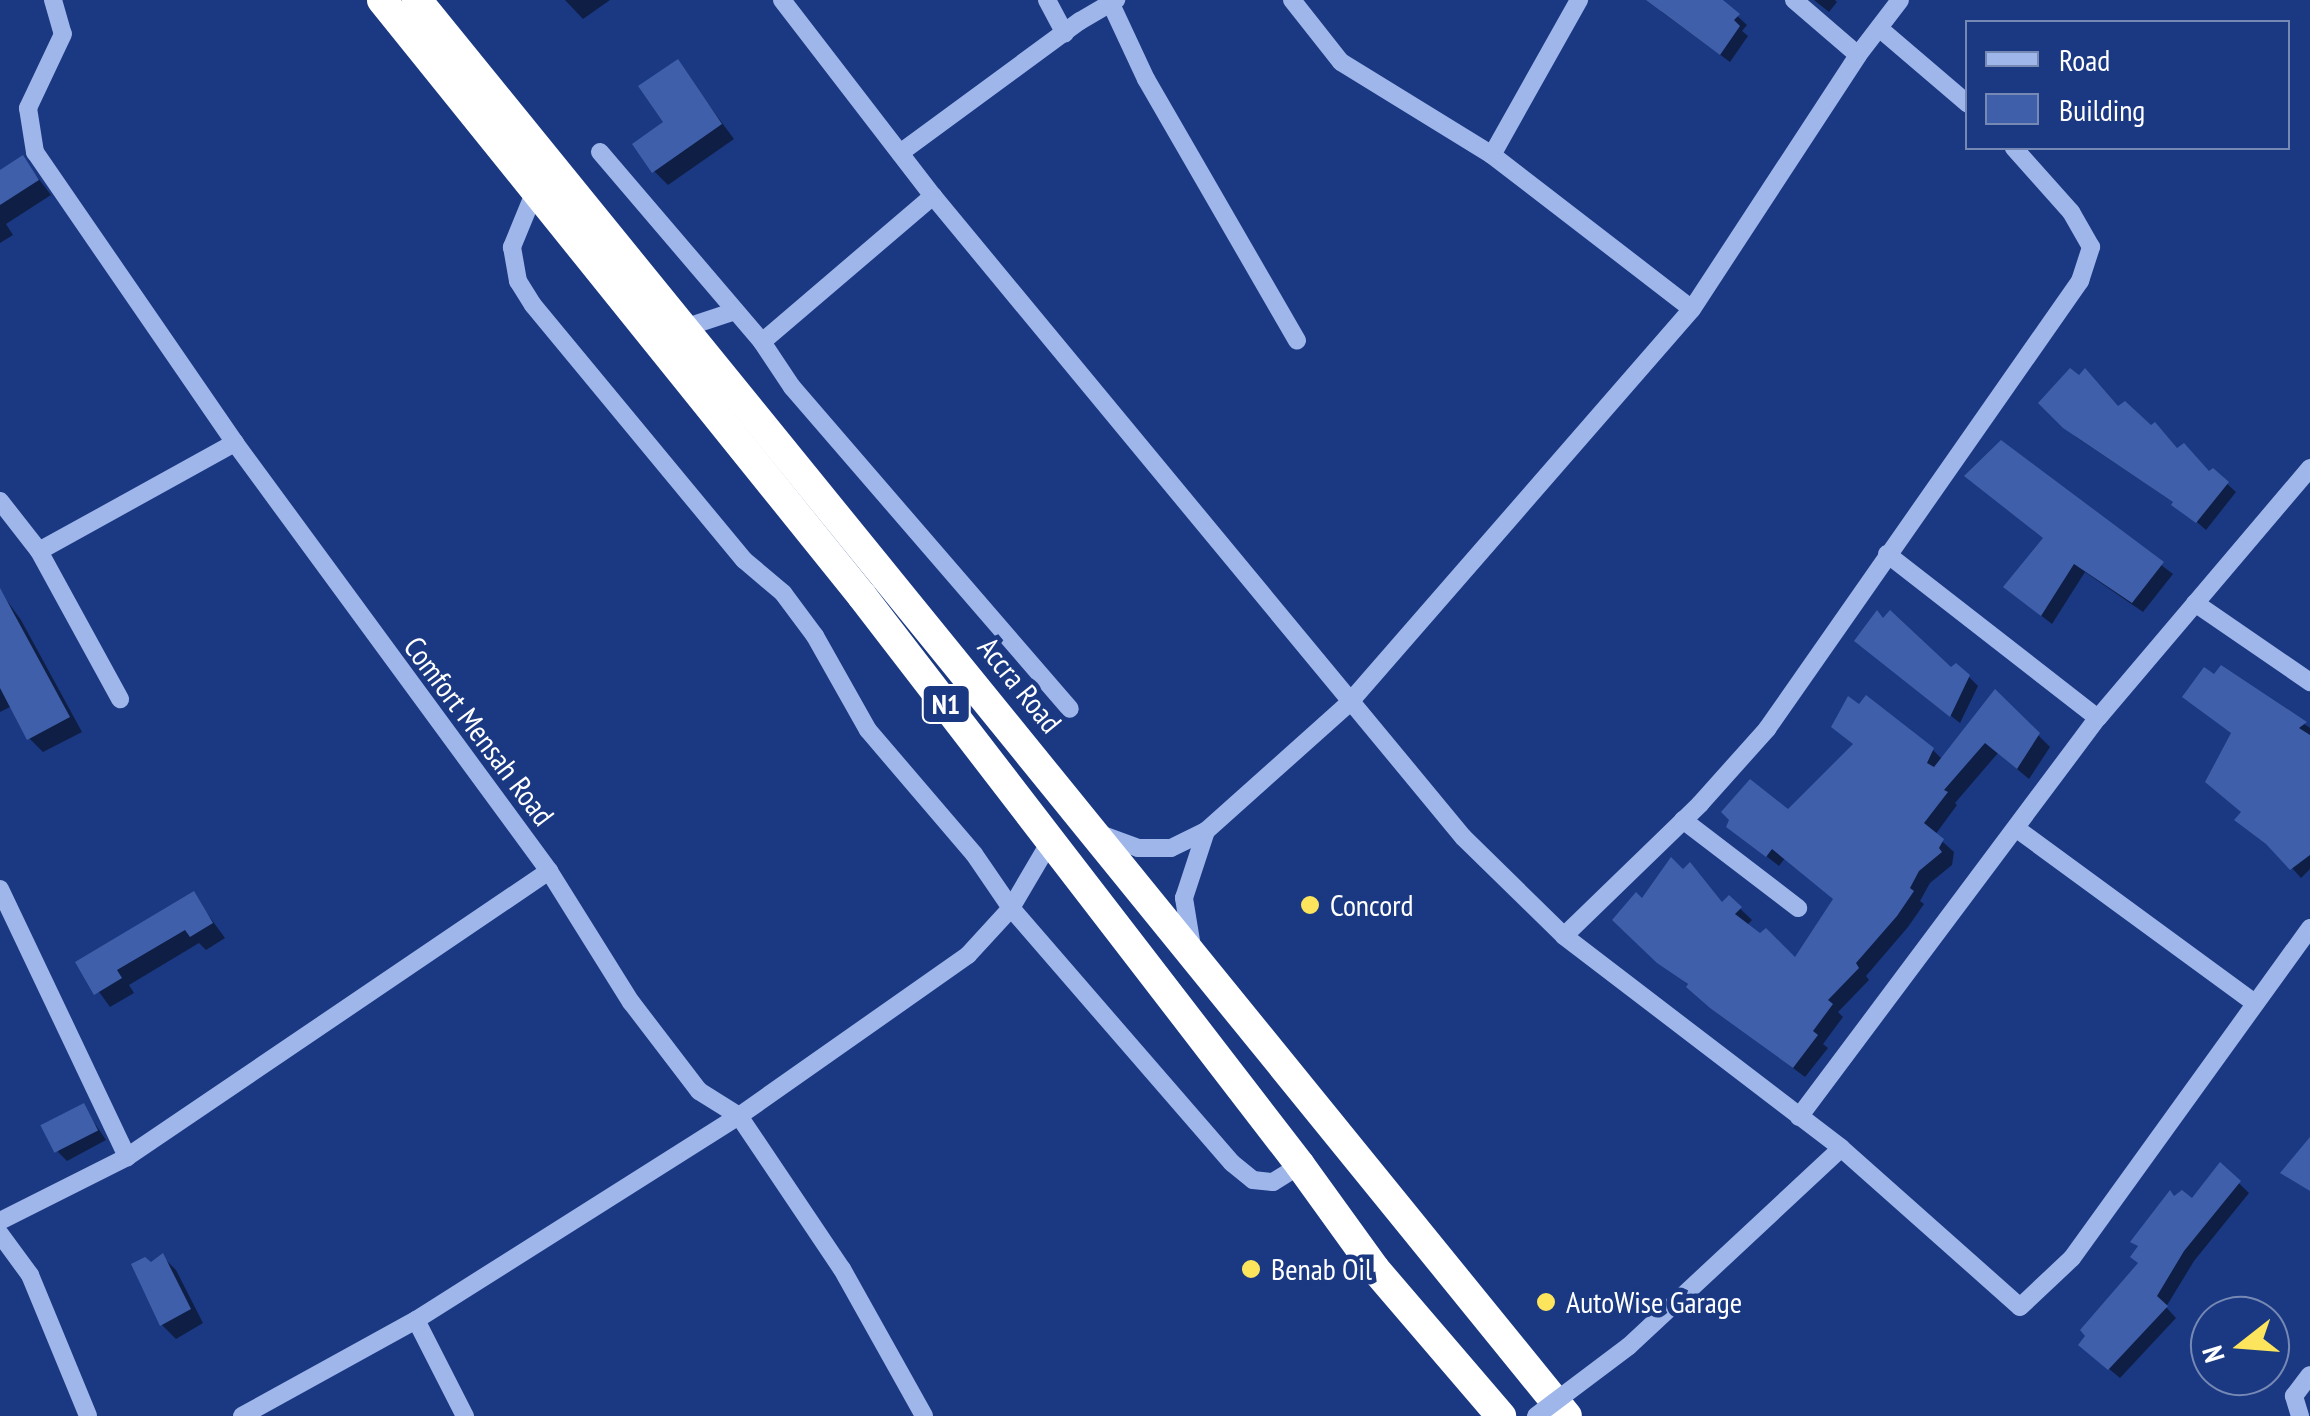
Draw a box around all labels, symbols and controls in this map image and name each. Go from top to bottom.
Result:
legend [1965,20,2290,150]
text: Road [2059,40,2110,79]
text: Building [2059,90,2145,129]
street label: Comfort Mensah Road [396,630,562,832]
street label: Accra Road [971,630,1069,740]
road number: N1 [921,681,971,727]
place label: Concord [1330,887,1413,923]
marker: Concord [1299,894,1321,916]
place label: Benab Oil [1271,1251,1372,1287]
marker: Benab Oil [1240,1258,1262,1280]
place label: AutoWise Garage [1566,1284,1742,1320]
marker: AutoWise Garage [1535,1291,1557,1313]
north arrow [2190,1296,2290,1396]
text: N [2193,1342,2233,1367]

